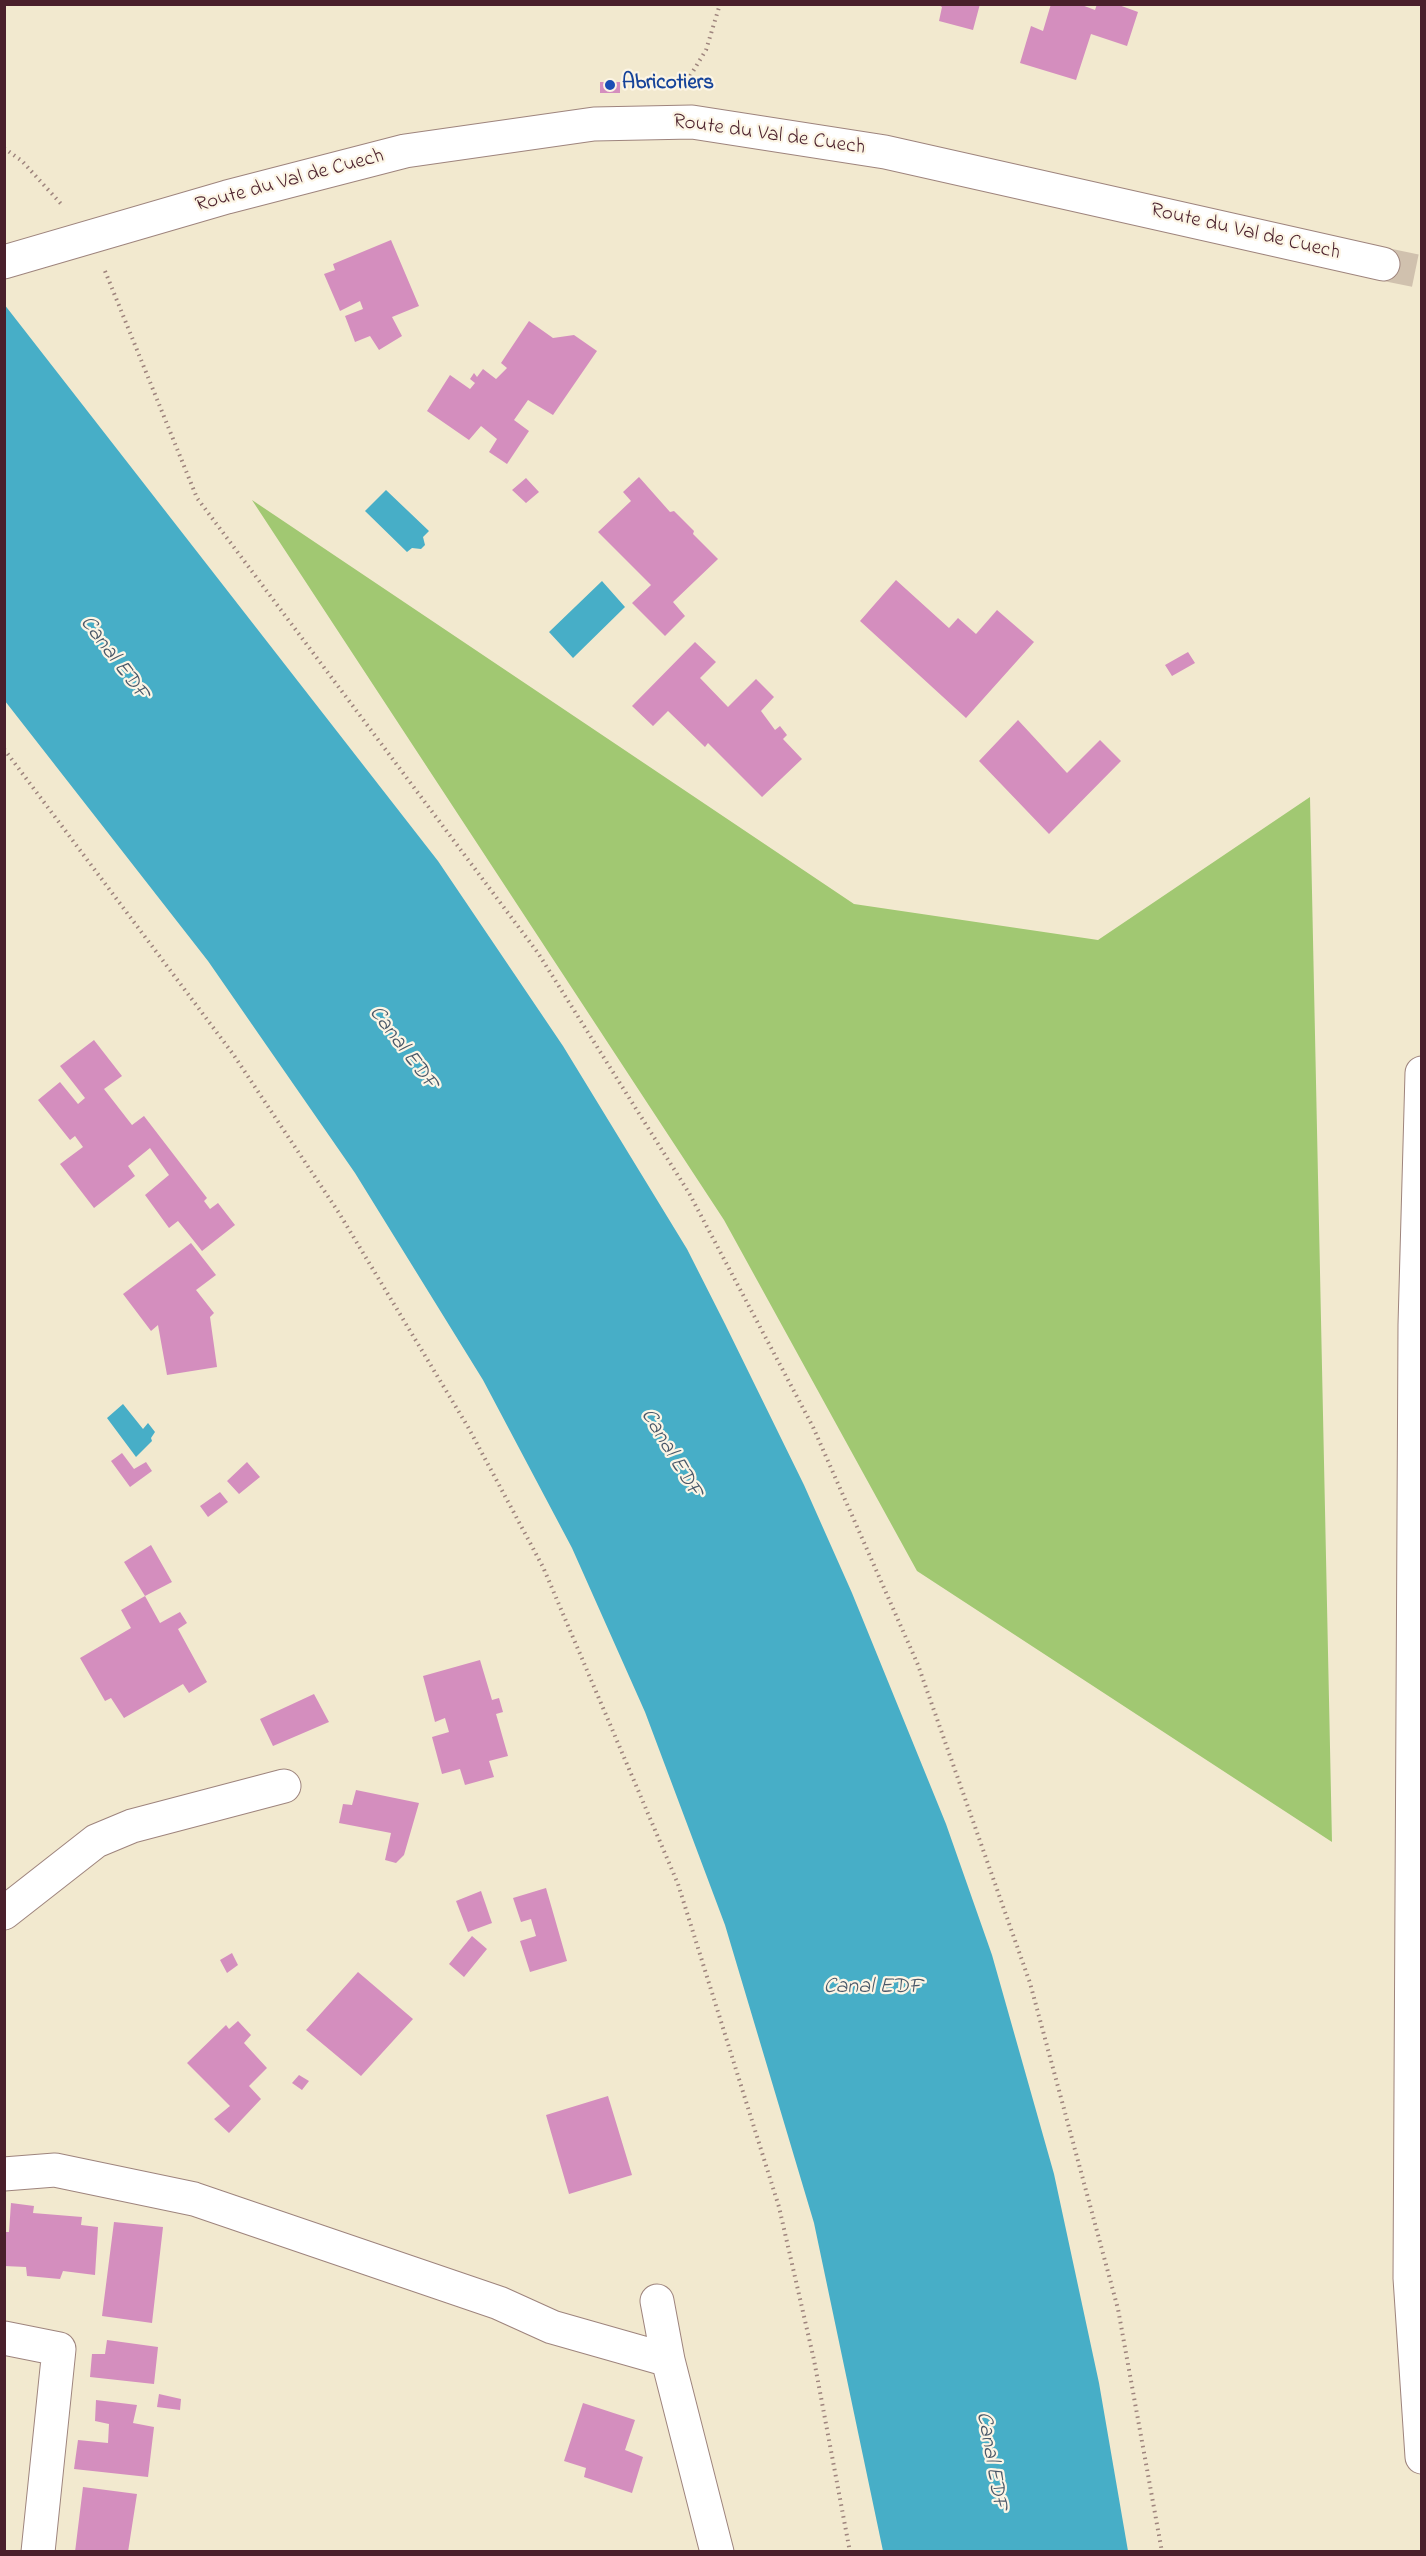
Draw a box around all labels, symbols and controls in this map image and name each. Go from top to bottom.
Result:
place label: Abricotiers [622,72,714,98]
marker: Abricotiers [603,78,617,92]
street label: Route du Val de Cuech [671,110,867,162]
street label: Route du Val de Cuech [193,145,387,219]
street label: Route du Val de Cuech [1148,199,1342,267]
water label: Canal EDF [73,611,153,707]
water label: Canal EDF [362,1001,442,1097]
water label: Canal EDF [633,1405,707,1503]
water label: Canal EDF [823,1975,923,2001]
water label: Canal EDF [968,2410,1012,2512]

